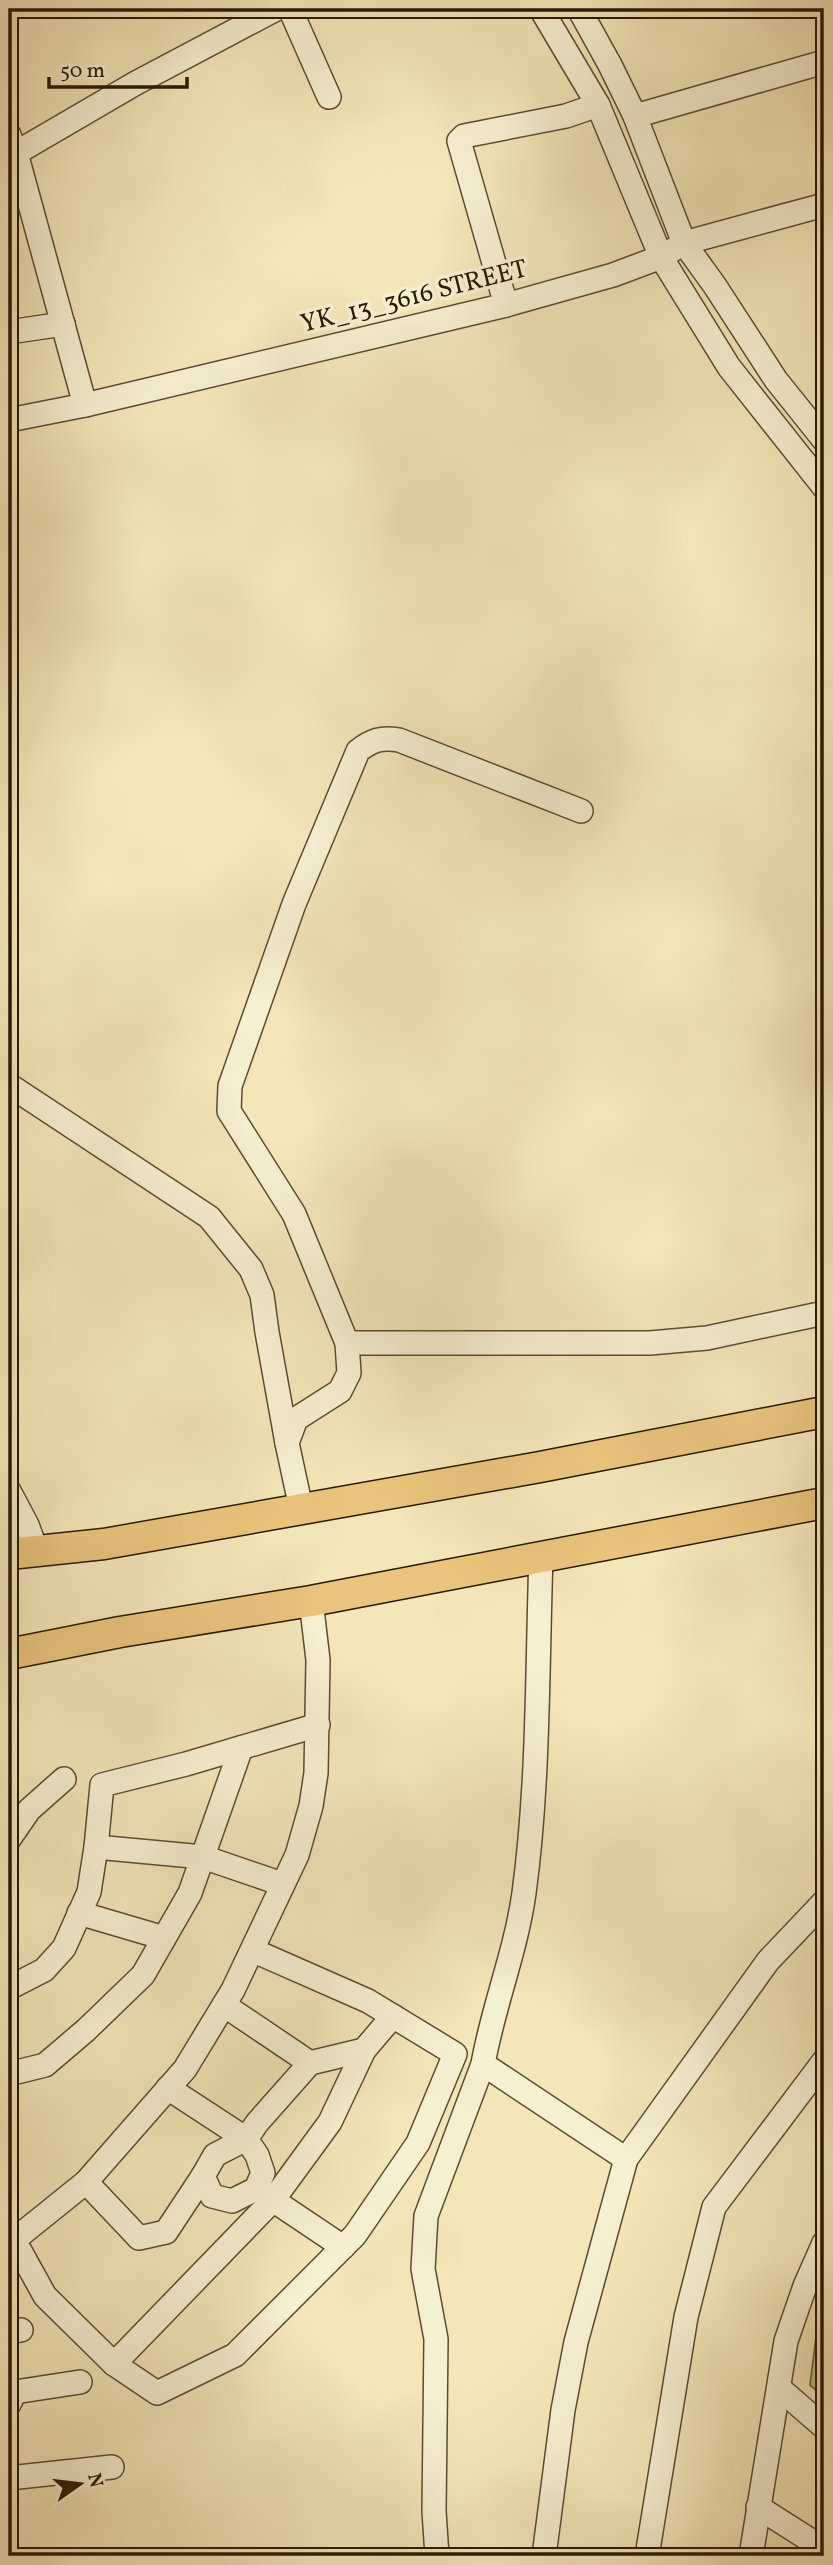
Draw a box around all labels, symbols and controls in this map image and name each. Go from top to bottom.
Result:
scale bar [49,46,187,90]
text: 50 m [60,57,105,86]
street label: YK_13_3616 STREET [297,251,531,343]
north arrow [46,2450,116,2520]
text: N [80,2471,109,2490]

